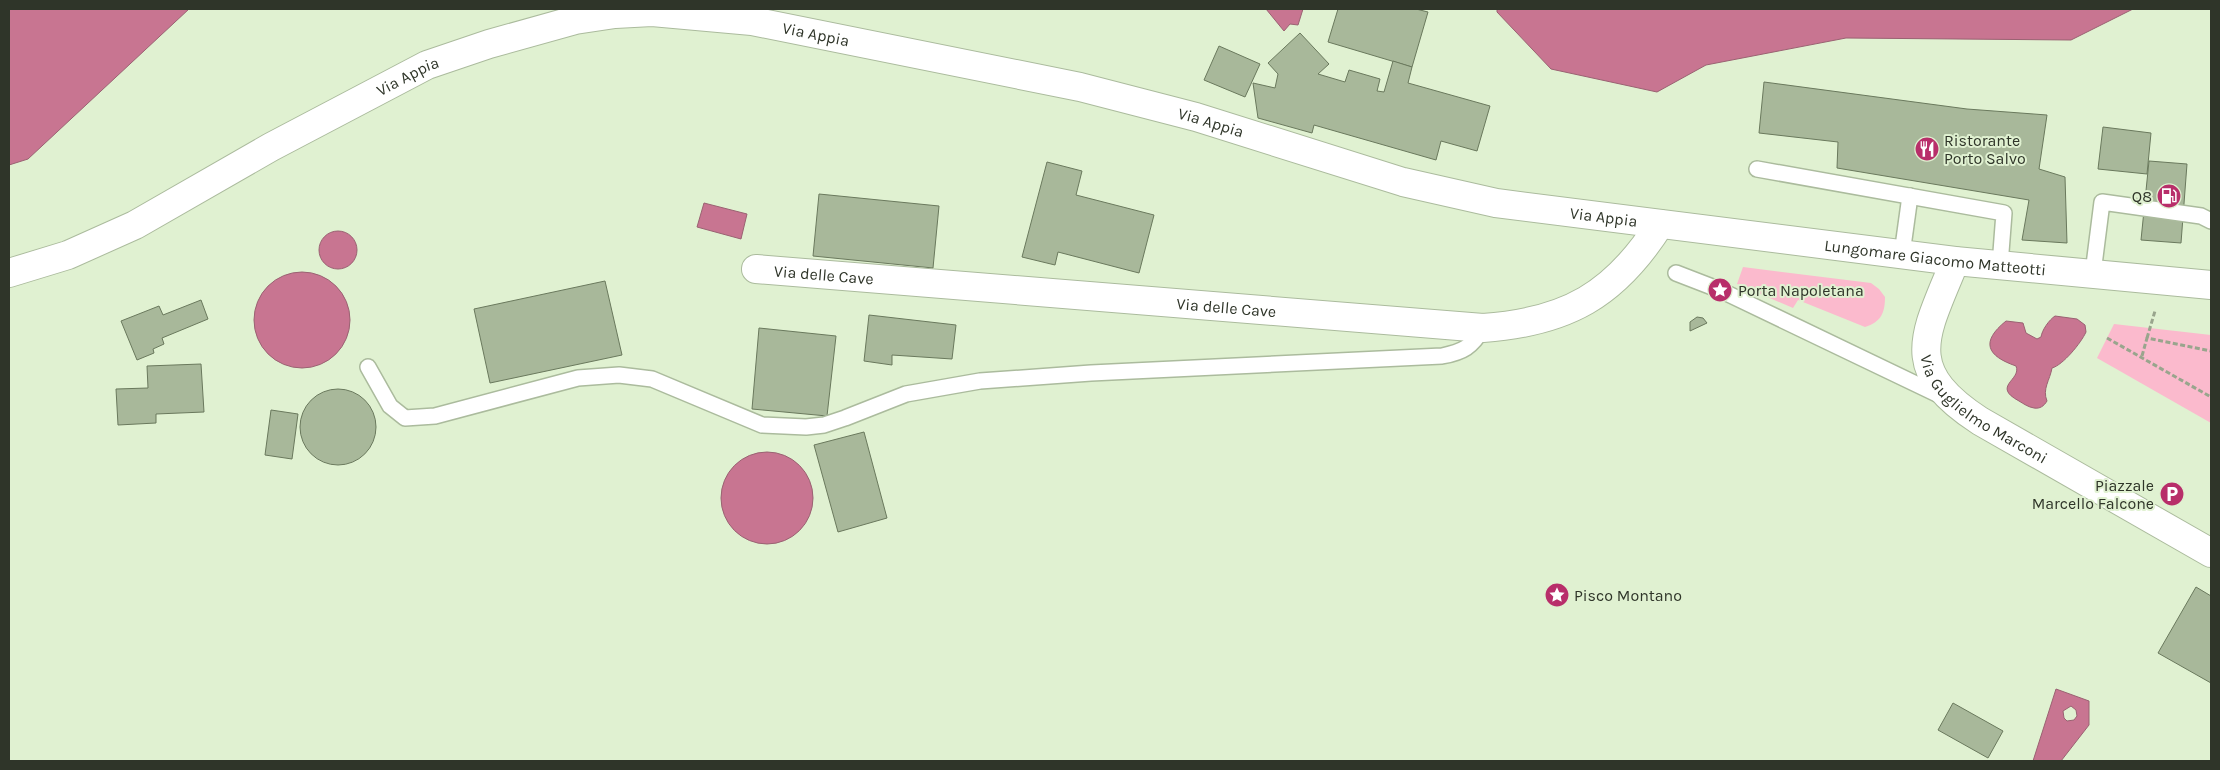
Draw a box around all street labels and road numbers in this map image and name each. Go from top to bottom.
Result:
street label: Via Appia [781,18,851,50]
street label: Via Appia [373,53,441,100]
street label: Via Appia [1176,104,1246,141]
street label: Via Appia [1569,203,1639,231]
street label: Lungomare Giacomo Matteotti [1823,236,2047,279]
street label: Via delle Cave [773,261,874,289]
street label: Via delle Cave [1176,294,1277,321]
street label: Via Guglielmo Marconi [1916,353,2051,468]

